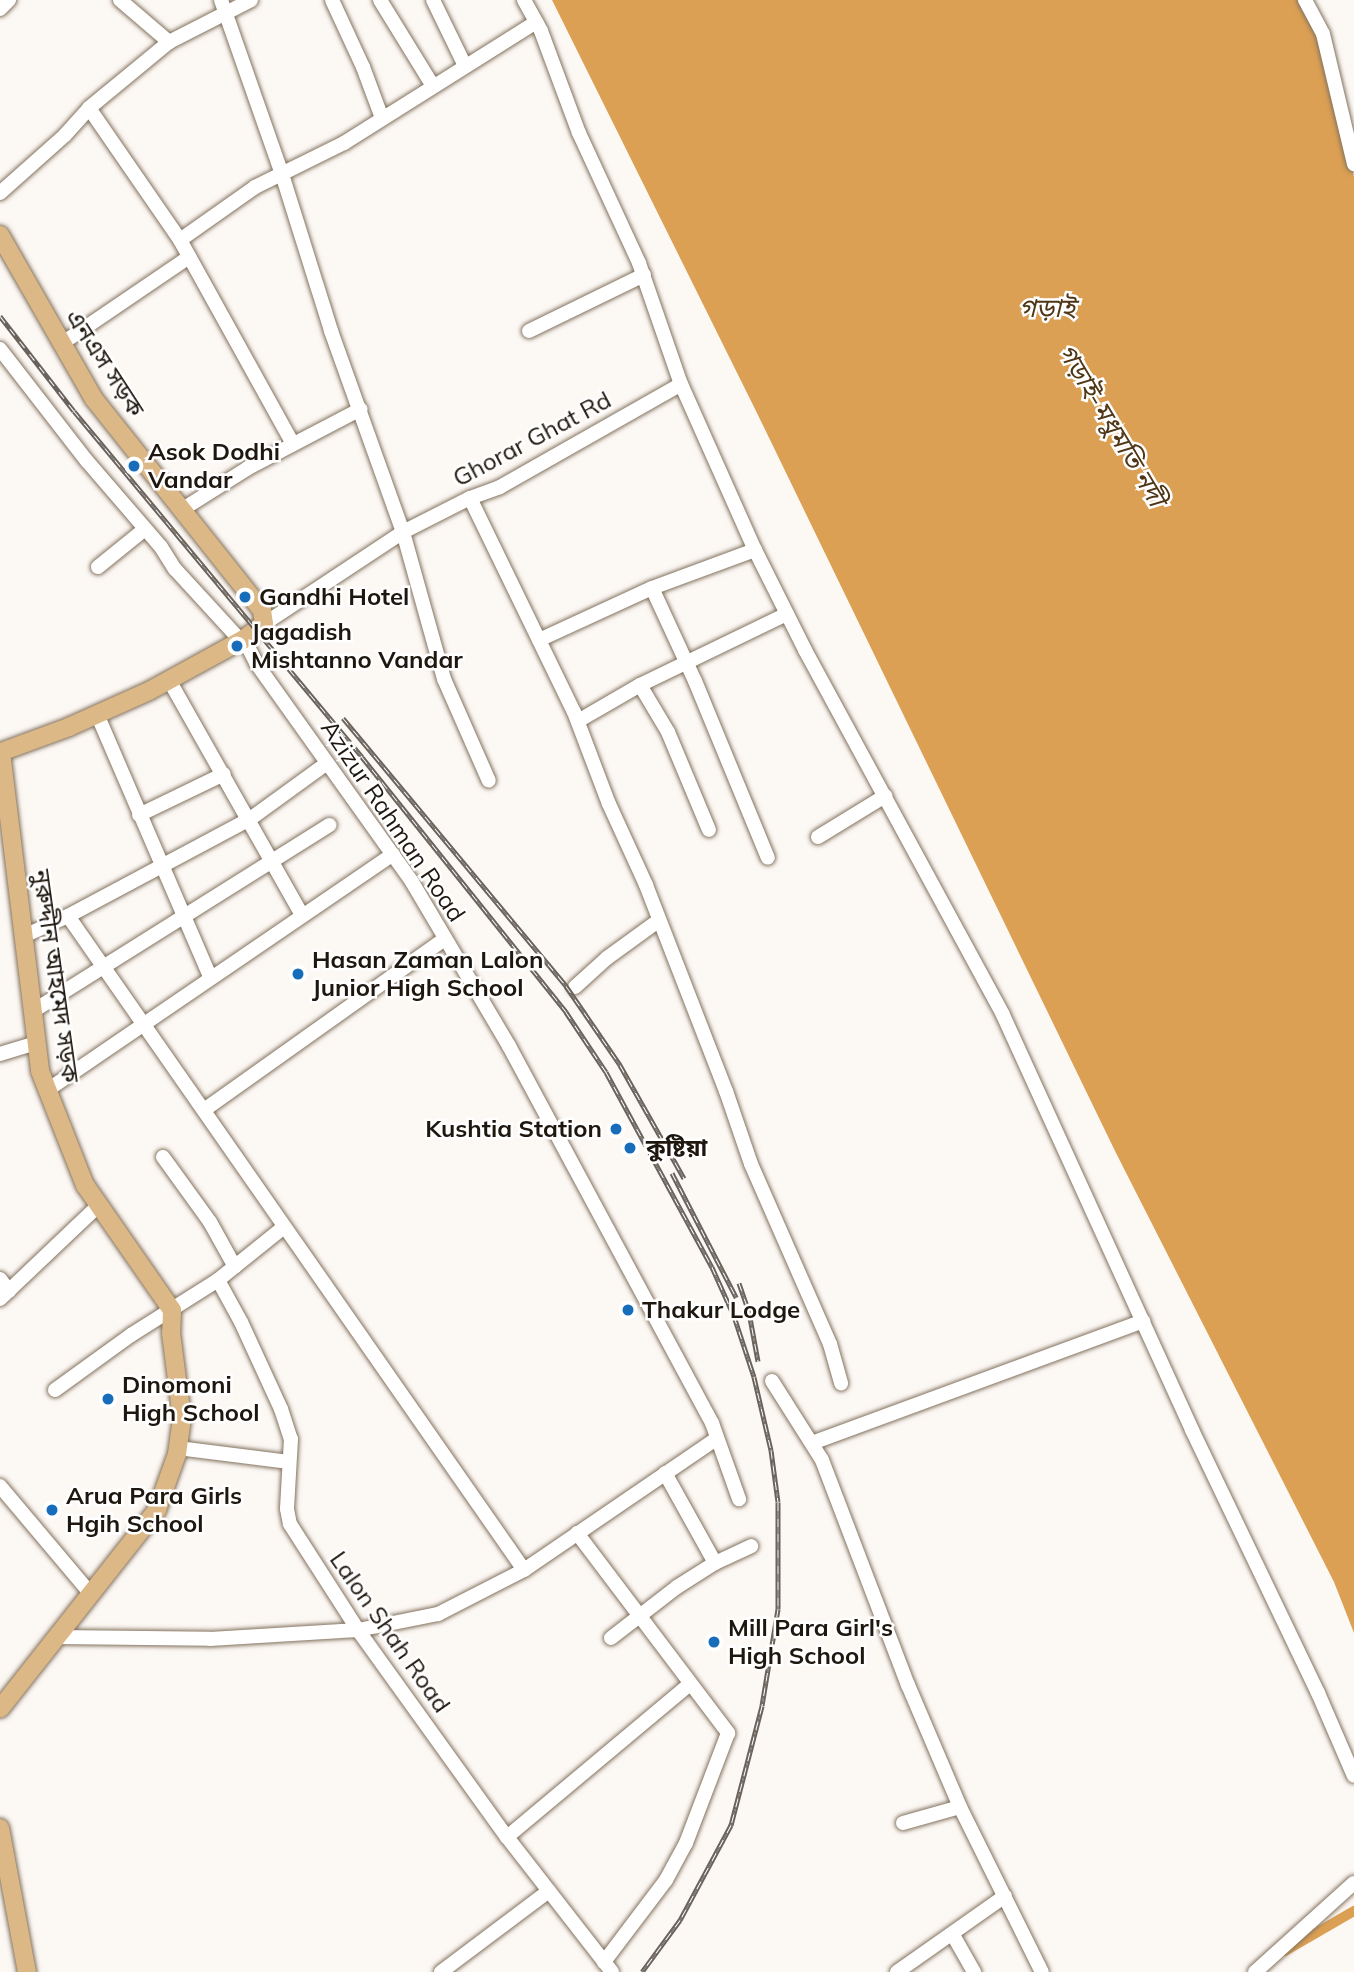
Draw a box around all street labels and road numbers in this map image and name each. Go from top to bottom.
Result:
street label: এনএস সড়ক [60,304,150,422]
street label: Ghorar Ghat Rd [448,385,616,493]
street label: Azizur Rahman Road [315,715,471,927]
street label: নুরুদ্দীন আহমেদ সড়ক [27,868,85,1084]
street label: Lalon Shah Road [324,1546,456,1718]

